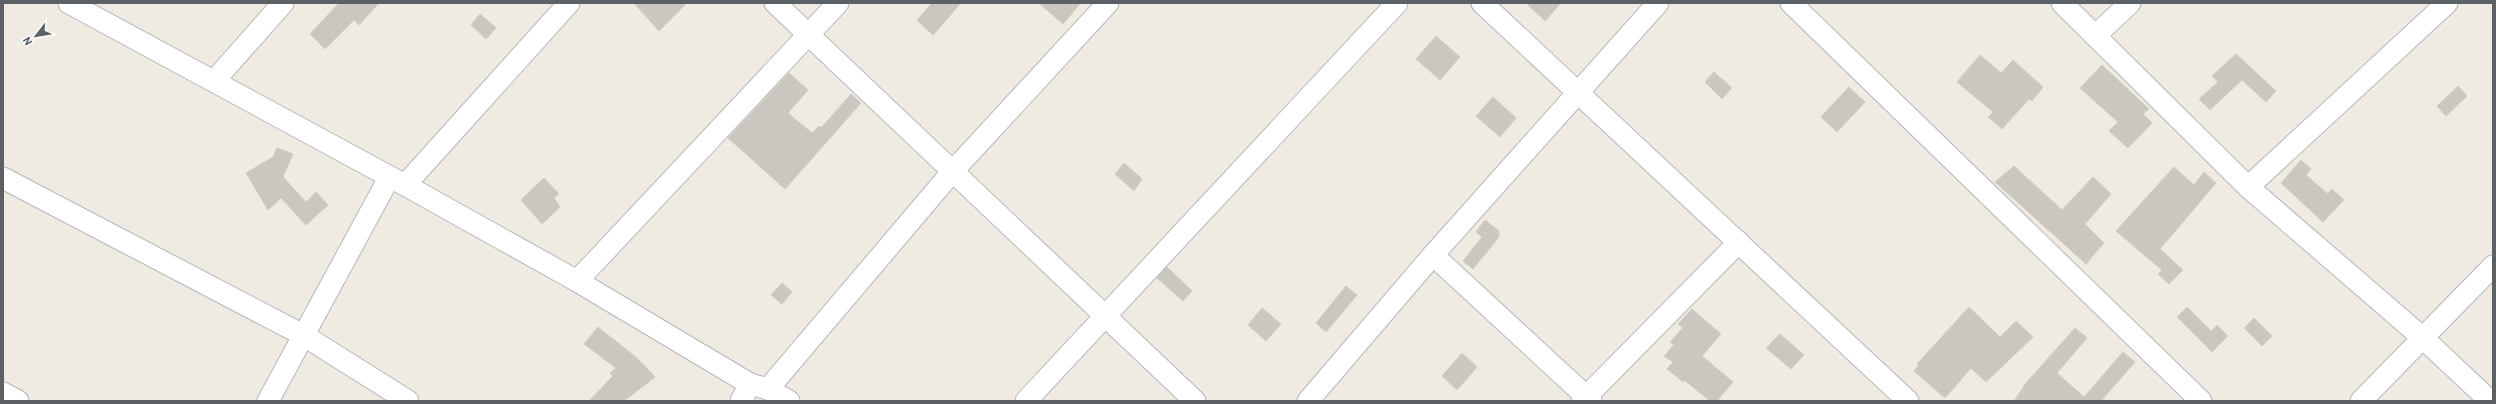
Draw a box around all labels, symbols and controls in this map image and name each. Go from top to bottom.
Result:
north arrow [16,16,56,56]
text: N [20,35,34,48]

